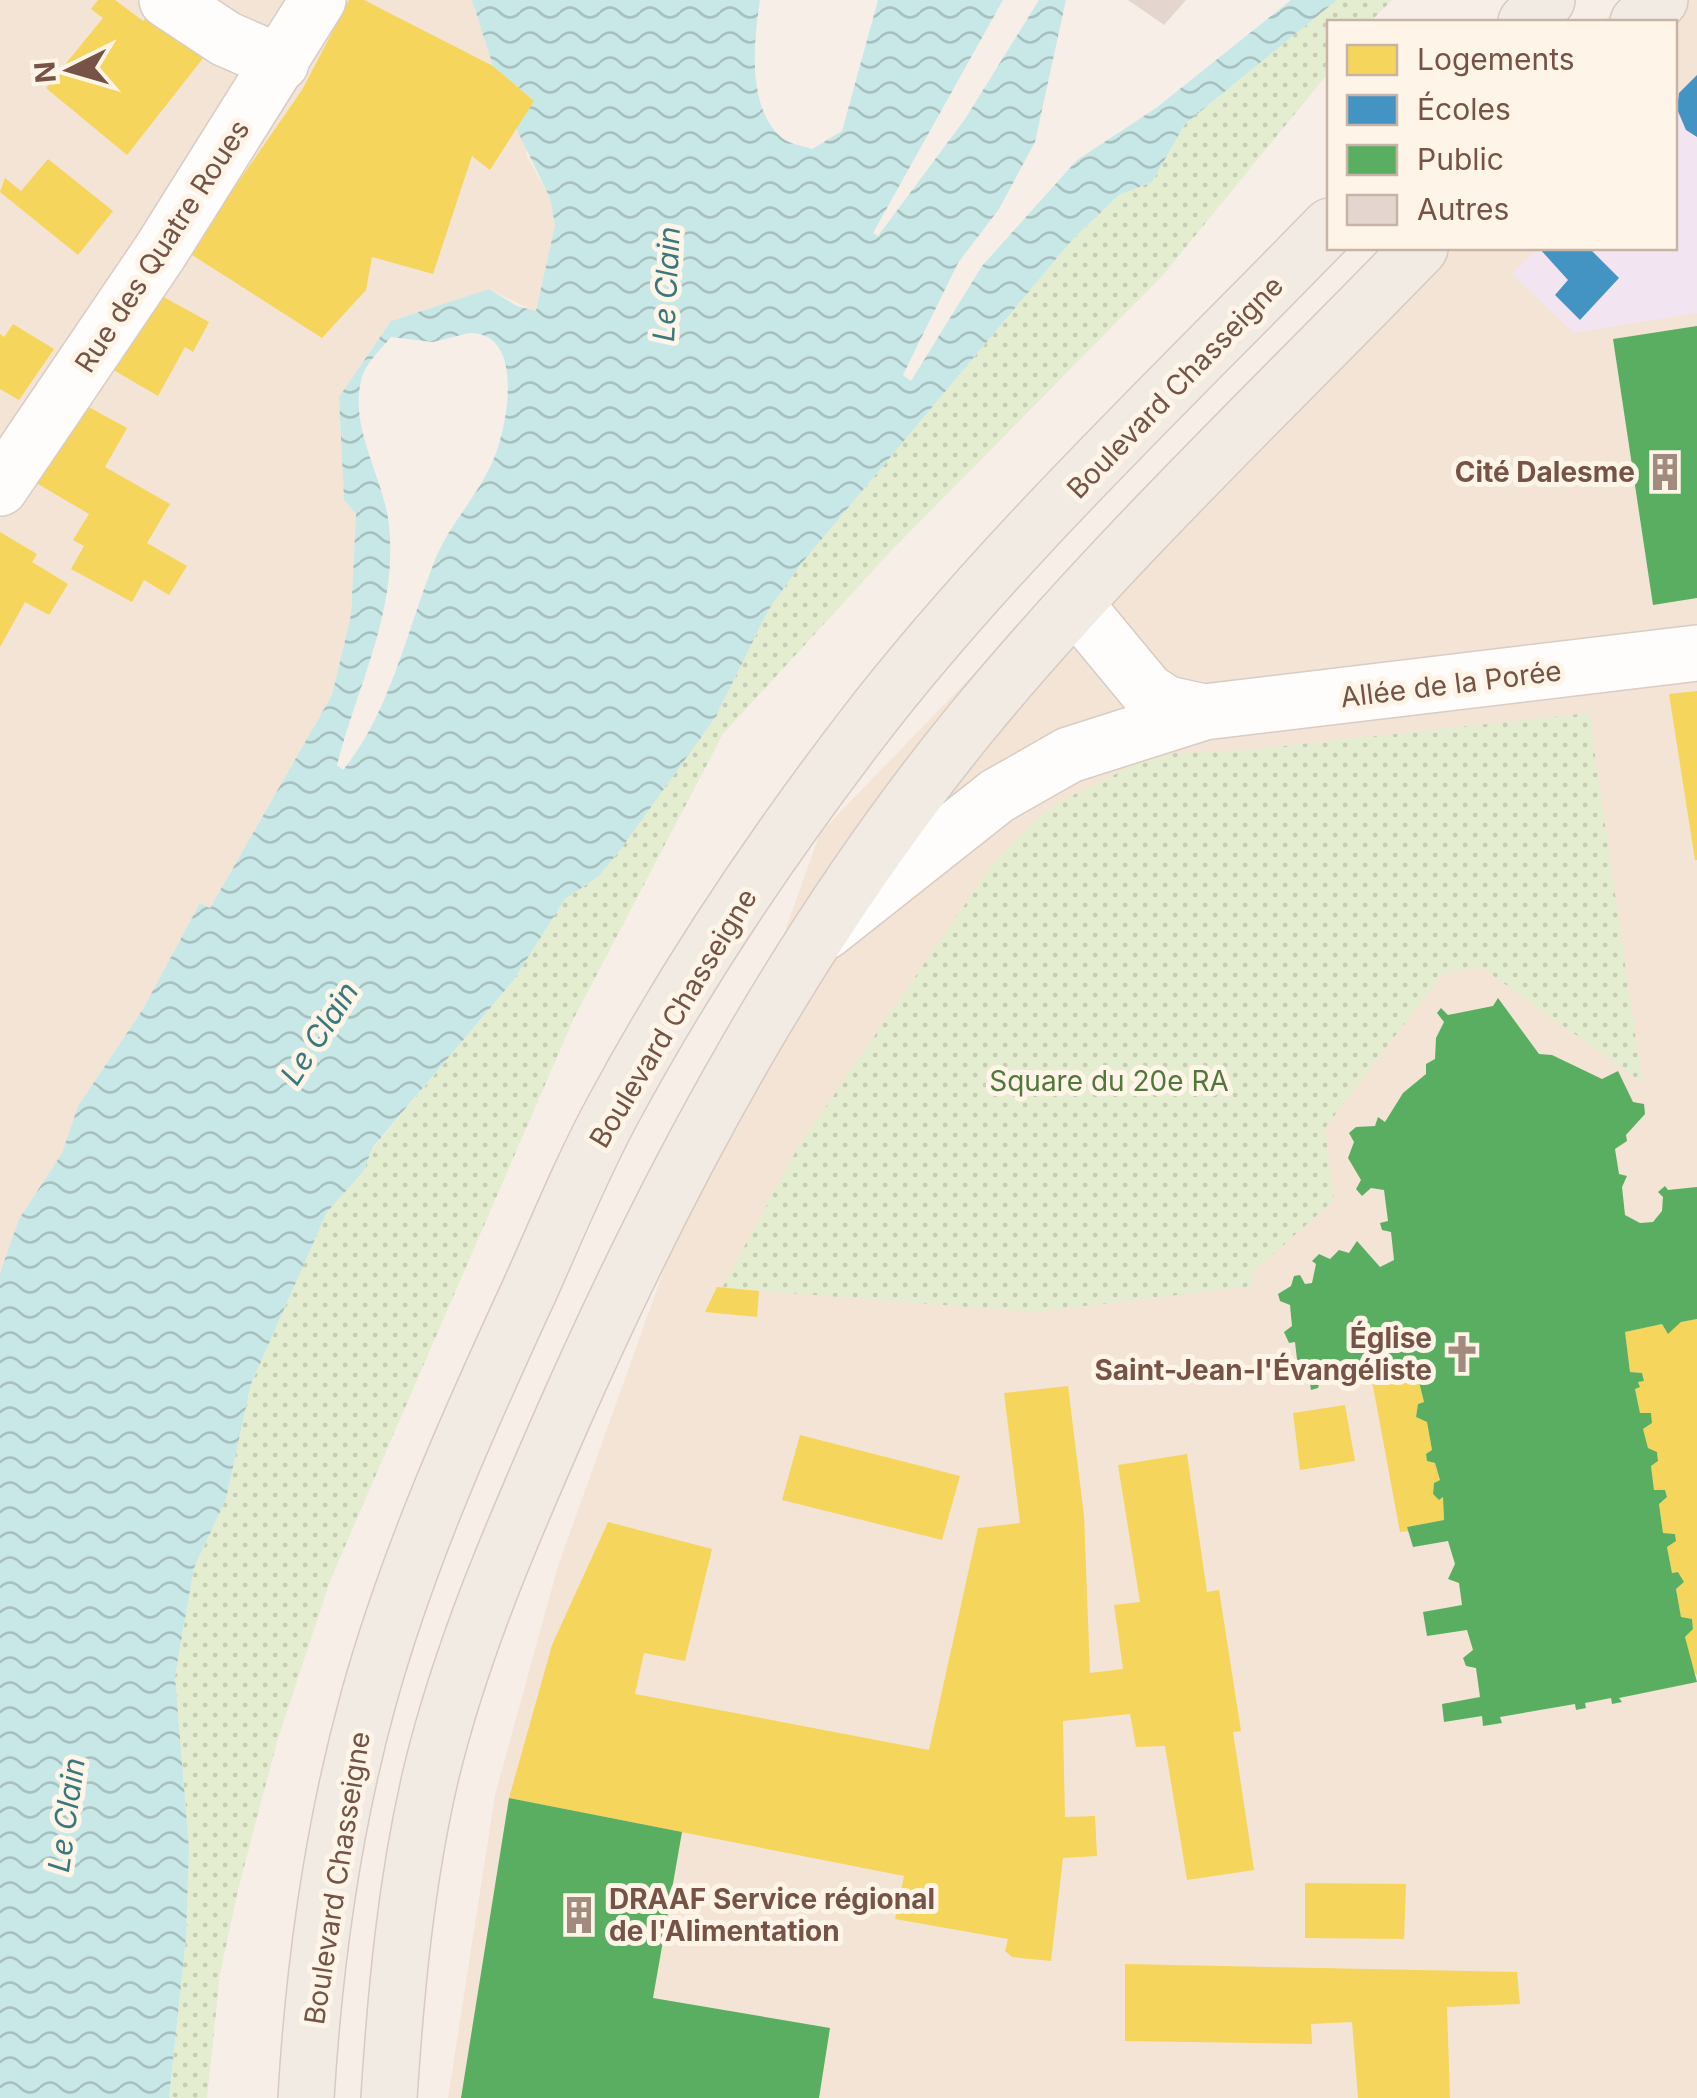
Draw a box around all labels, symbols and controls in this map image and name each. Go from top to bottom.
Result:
north arrow [20,20,120,120]
legend [1327,20,1677,250]
text: Logements [1417,41,1575,77]
text: N [27,60,63,84]
text: Écoles [1417,91,1511,127]
street label: Rue des Quatre Roues [68,113,256,379]
text: Public [1417,141,1504,177]
text: Autres [1417,191,1509,227]
water label: Le Clain [645,225,687,343]
street label: Boulevard Chasseigne [1060,269,1290,505]
building icon: Cité Dalesme [1644,451,1686,493]
place label: Cité Dalesme [1455,455,1635,489]
street label: Allée de la Porée [1339,654,1563,714]
street label: Boulevard Chasseigne [582,882,764,1154]
water label: Le Clain [273,975,365,1091]
park label: Square du 20e RA [989,1064,1229,1098]
place label: Église Saint-Jean-l'Évangéliste [1094,1320,1432,1387]
church icon: Église Saint-Jean-l'Évangéliste [1441,1333,1483,1375]
street label: Boulevard Chasseigne [297,1729,377,2027]
water label: Le Clain [40,1755,92,1875]
place label: DRAAF Service régional de l'Alimentation [609,1882,935,1948]
building icon: DRAAF Service régional de l'Alimentation [558,1894,600,1936]

